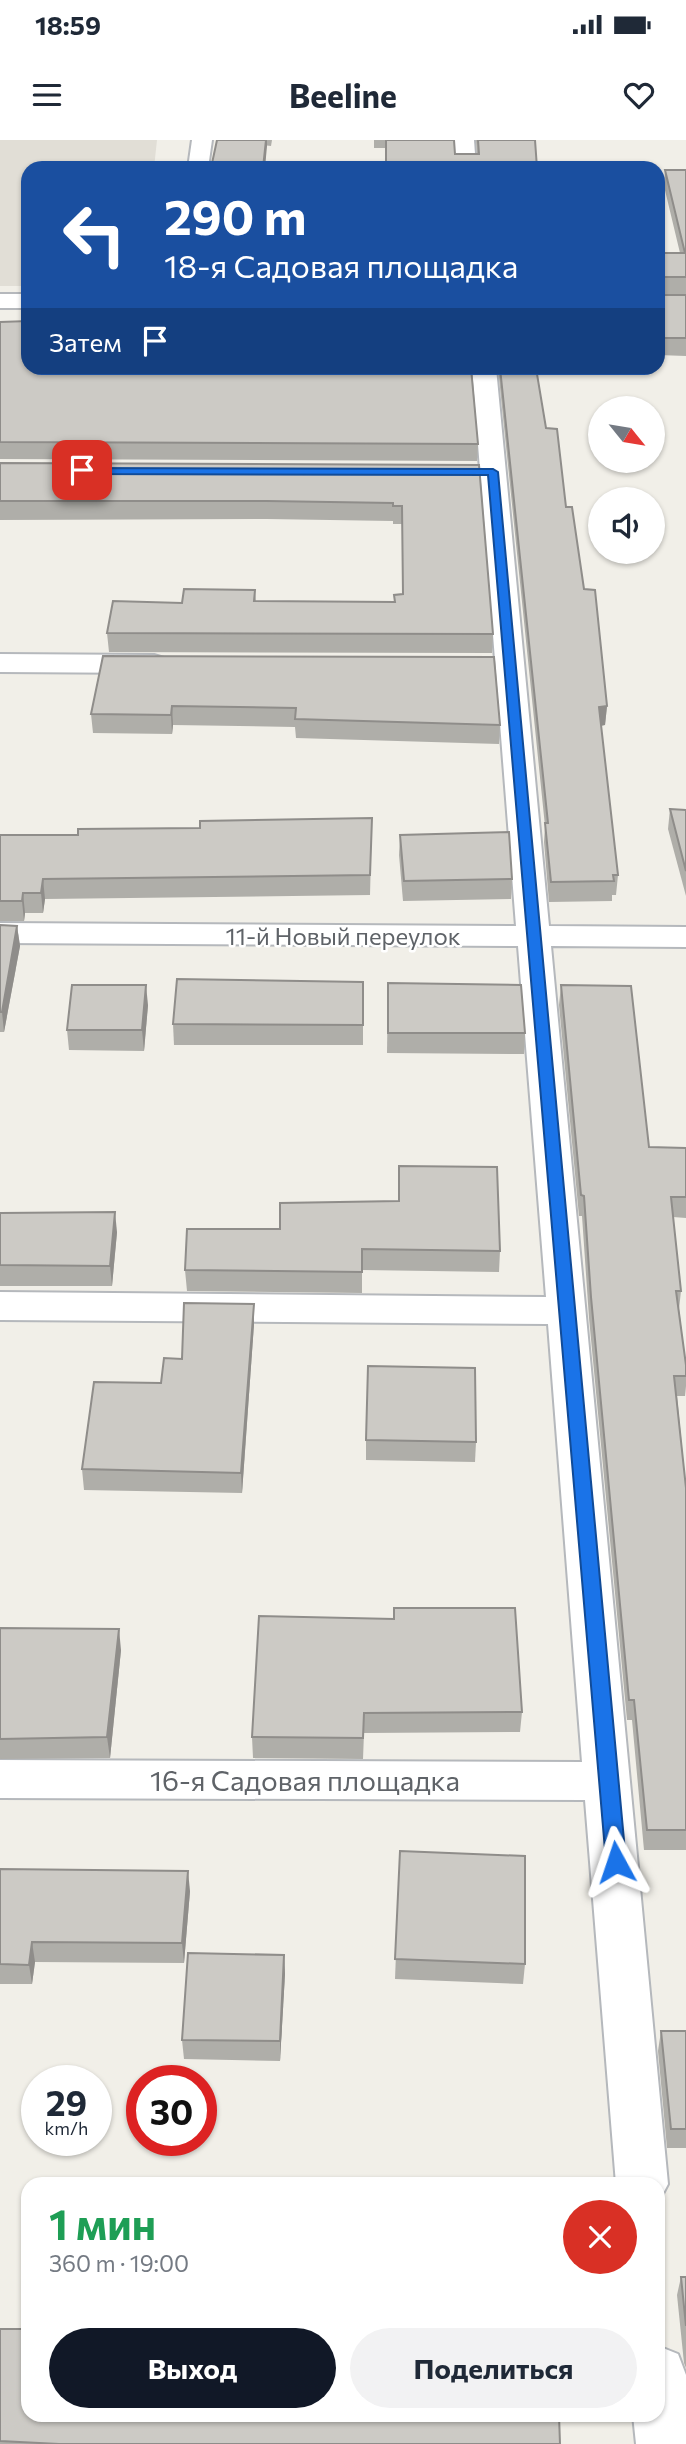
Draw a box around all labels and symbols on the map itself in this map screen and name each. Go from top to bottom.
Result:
north arrow [588,396,665,472]
pin [52,440,112,500]
street label: 11-й Новый переулок [225,921,461,950]
street label: 16-я Садовая площадка [150,1763,460,1797]
position arrow [579,1825,653,1899]
speed limit sign: 30 [126,2065,217,2156]

